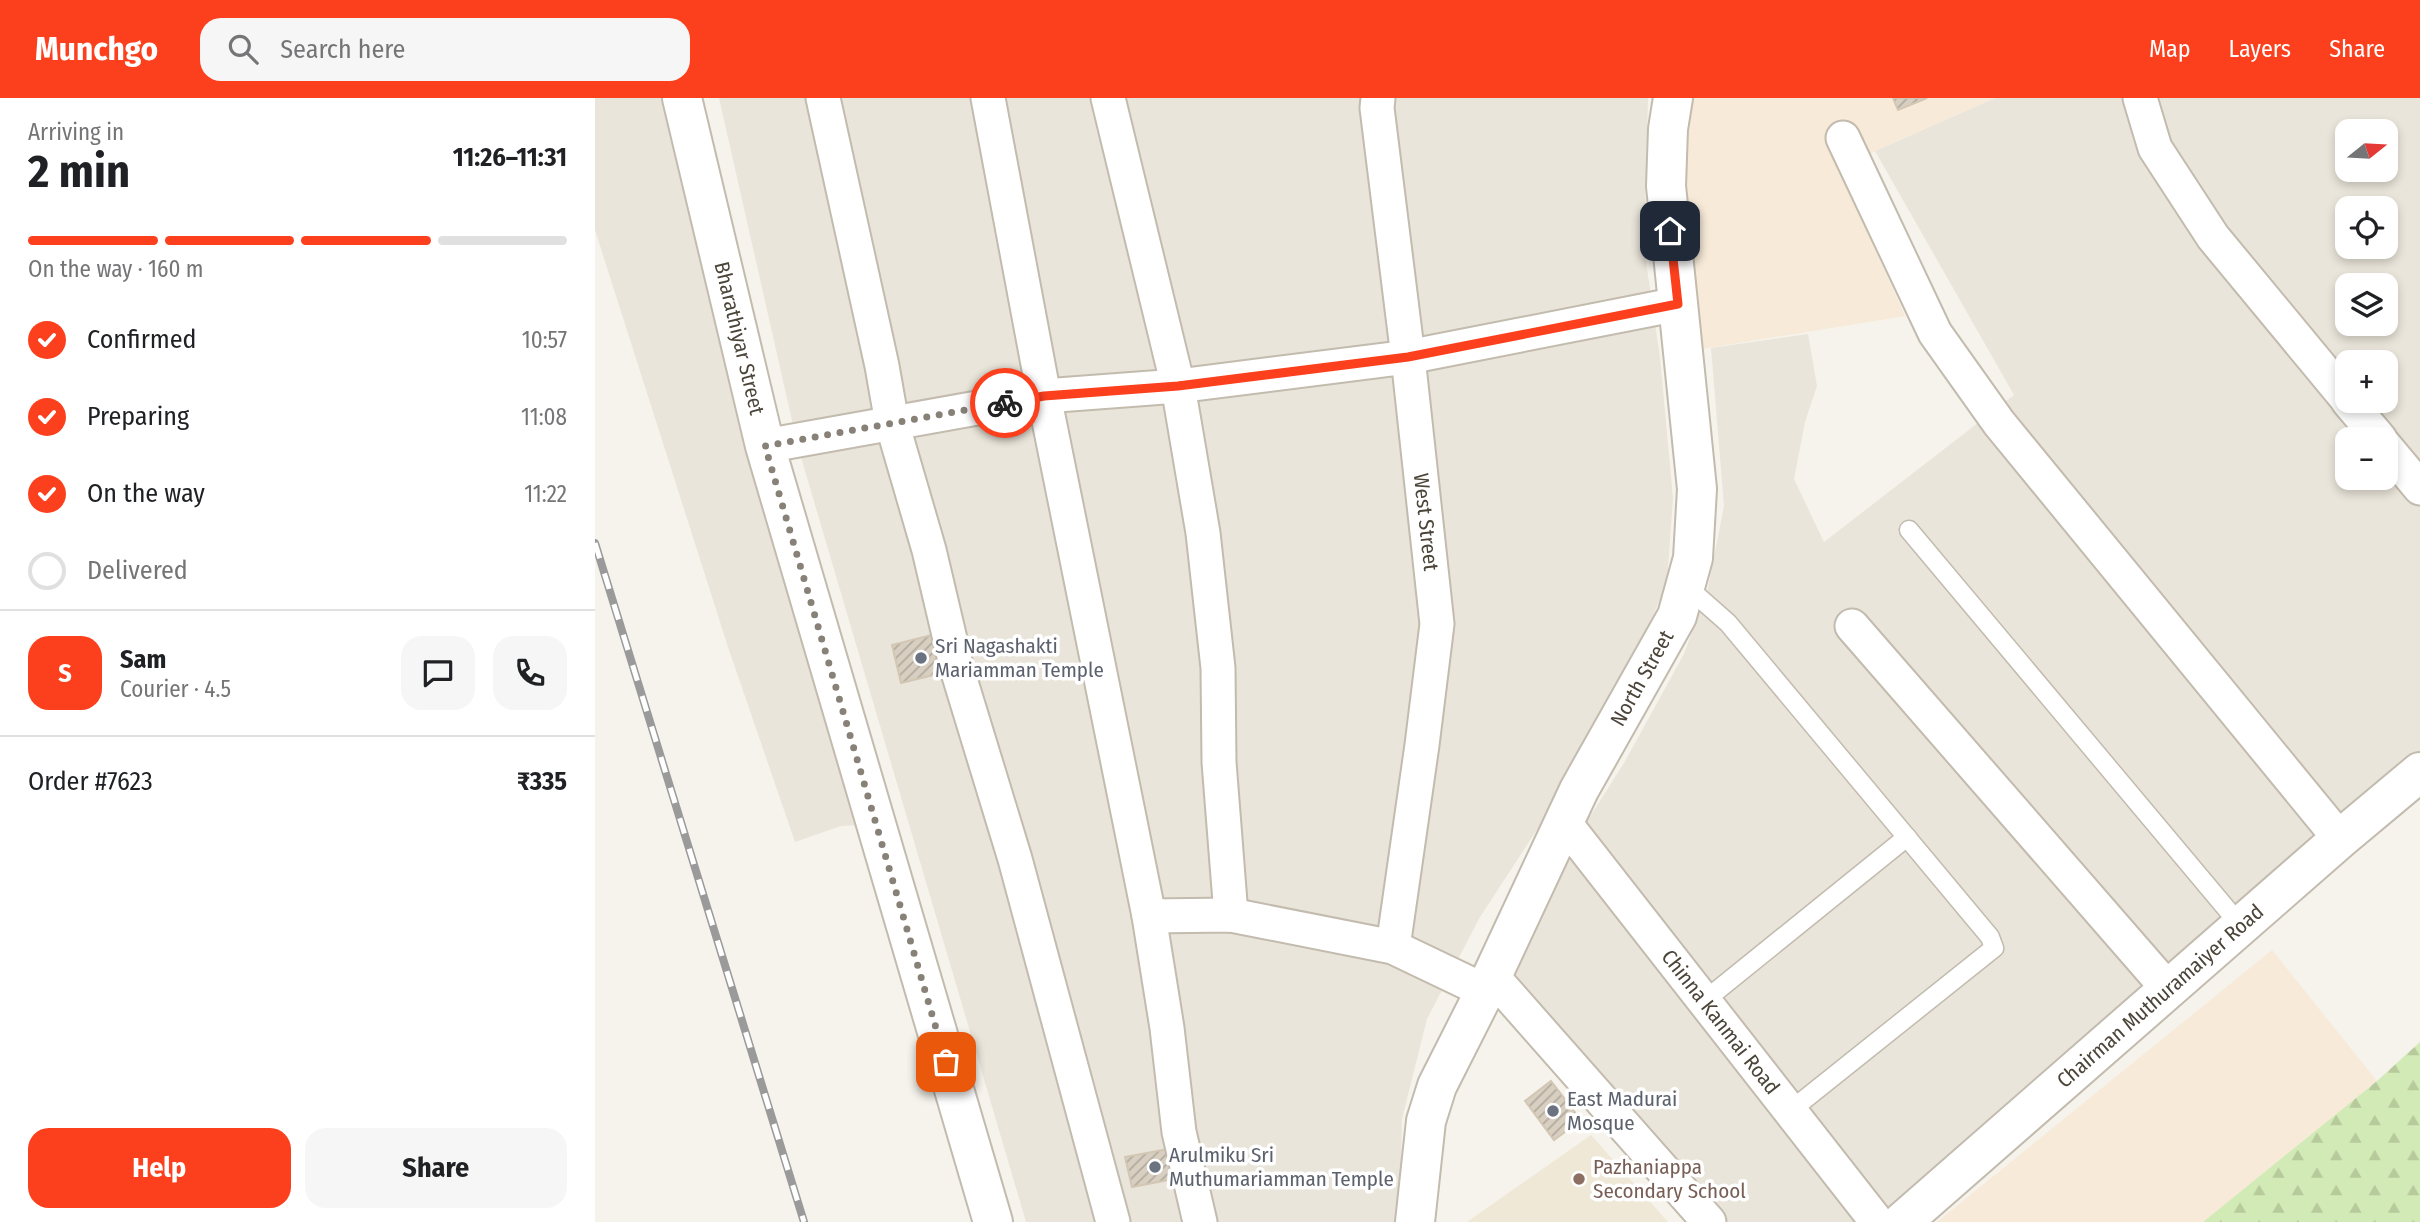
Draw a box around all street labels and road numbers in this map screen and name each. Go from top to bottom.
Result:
street label: Bharathiyar Street [709,259,770,417]
street label: West Street [1408,472,1444,572]
street label: North Street [1605,626,1679,731]
street label: Chairman Muthuramaiyer Road [2052,899,2269,1094]
street label: Chinna Kanmai Road [1656,944,1785,1100]

